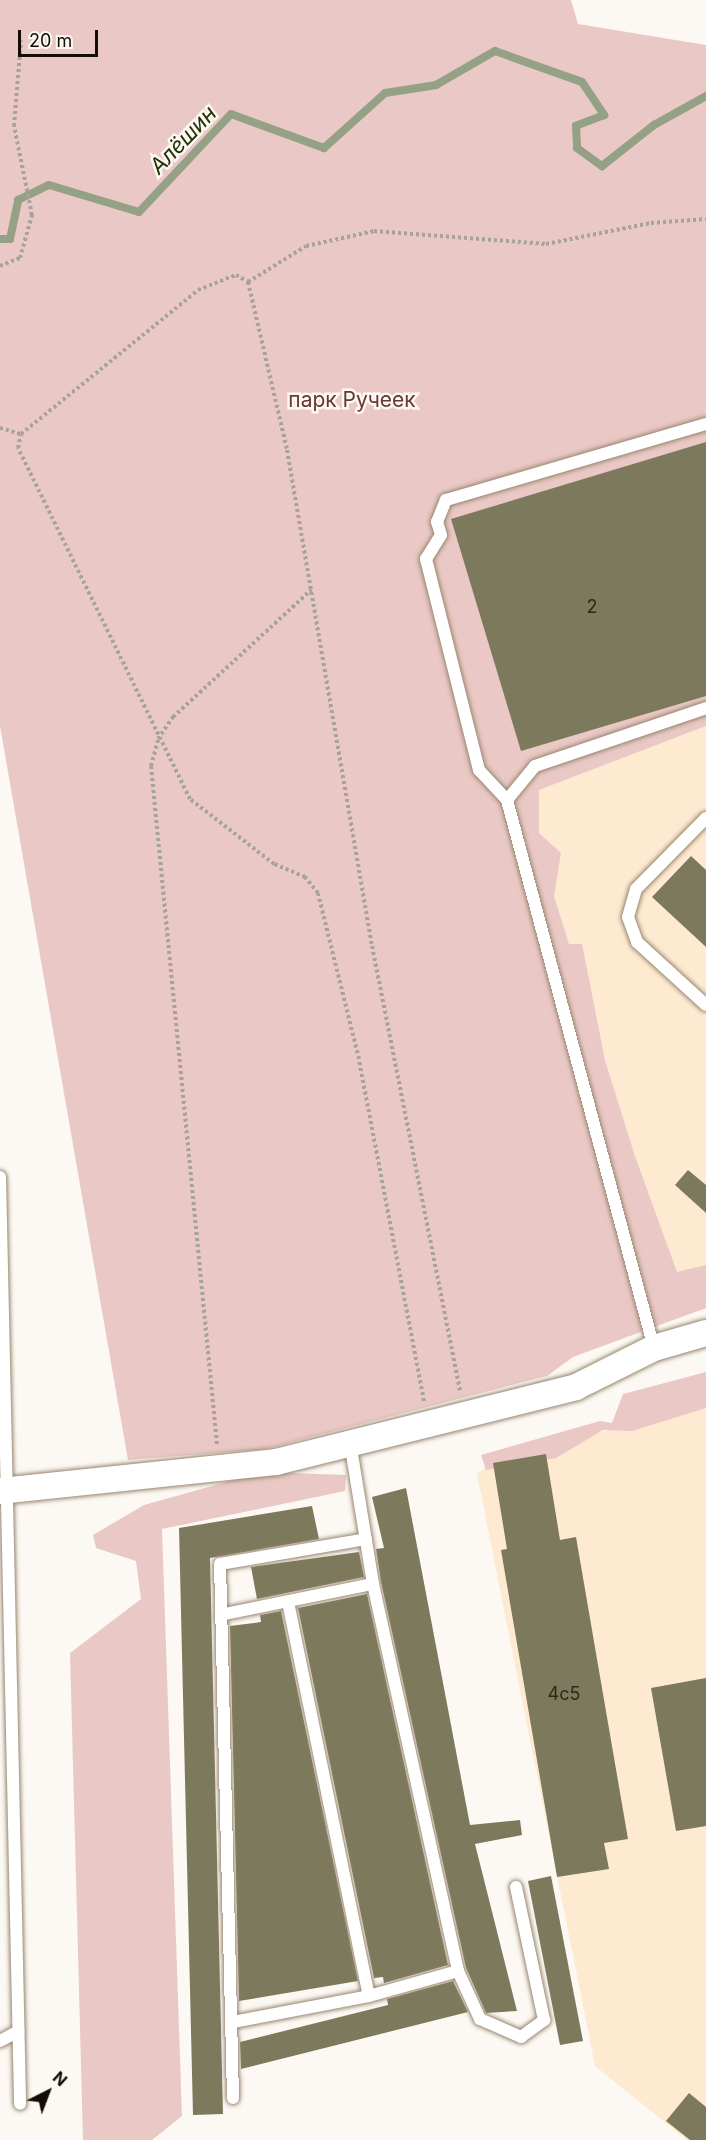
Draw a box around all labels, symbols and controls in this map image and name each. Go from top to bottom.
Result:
scale bar [21,18,100,56]
text: 20 m [29,30,72,51]
water label: Алёшин [144,100,222,180]
park label: парк Ручеек [288,387,416,413]
house number: 2 [587,596,597,618]
house number: 4с5 [548,1683,580,1705]
north arrow [18,2062,78,2122]
text: N [49,2067,71,2090]

